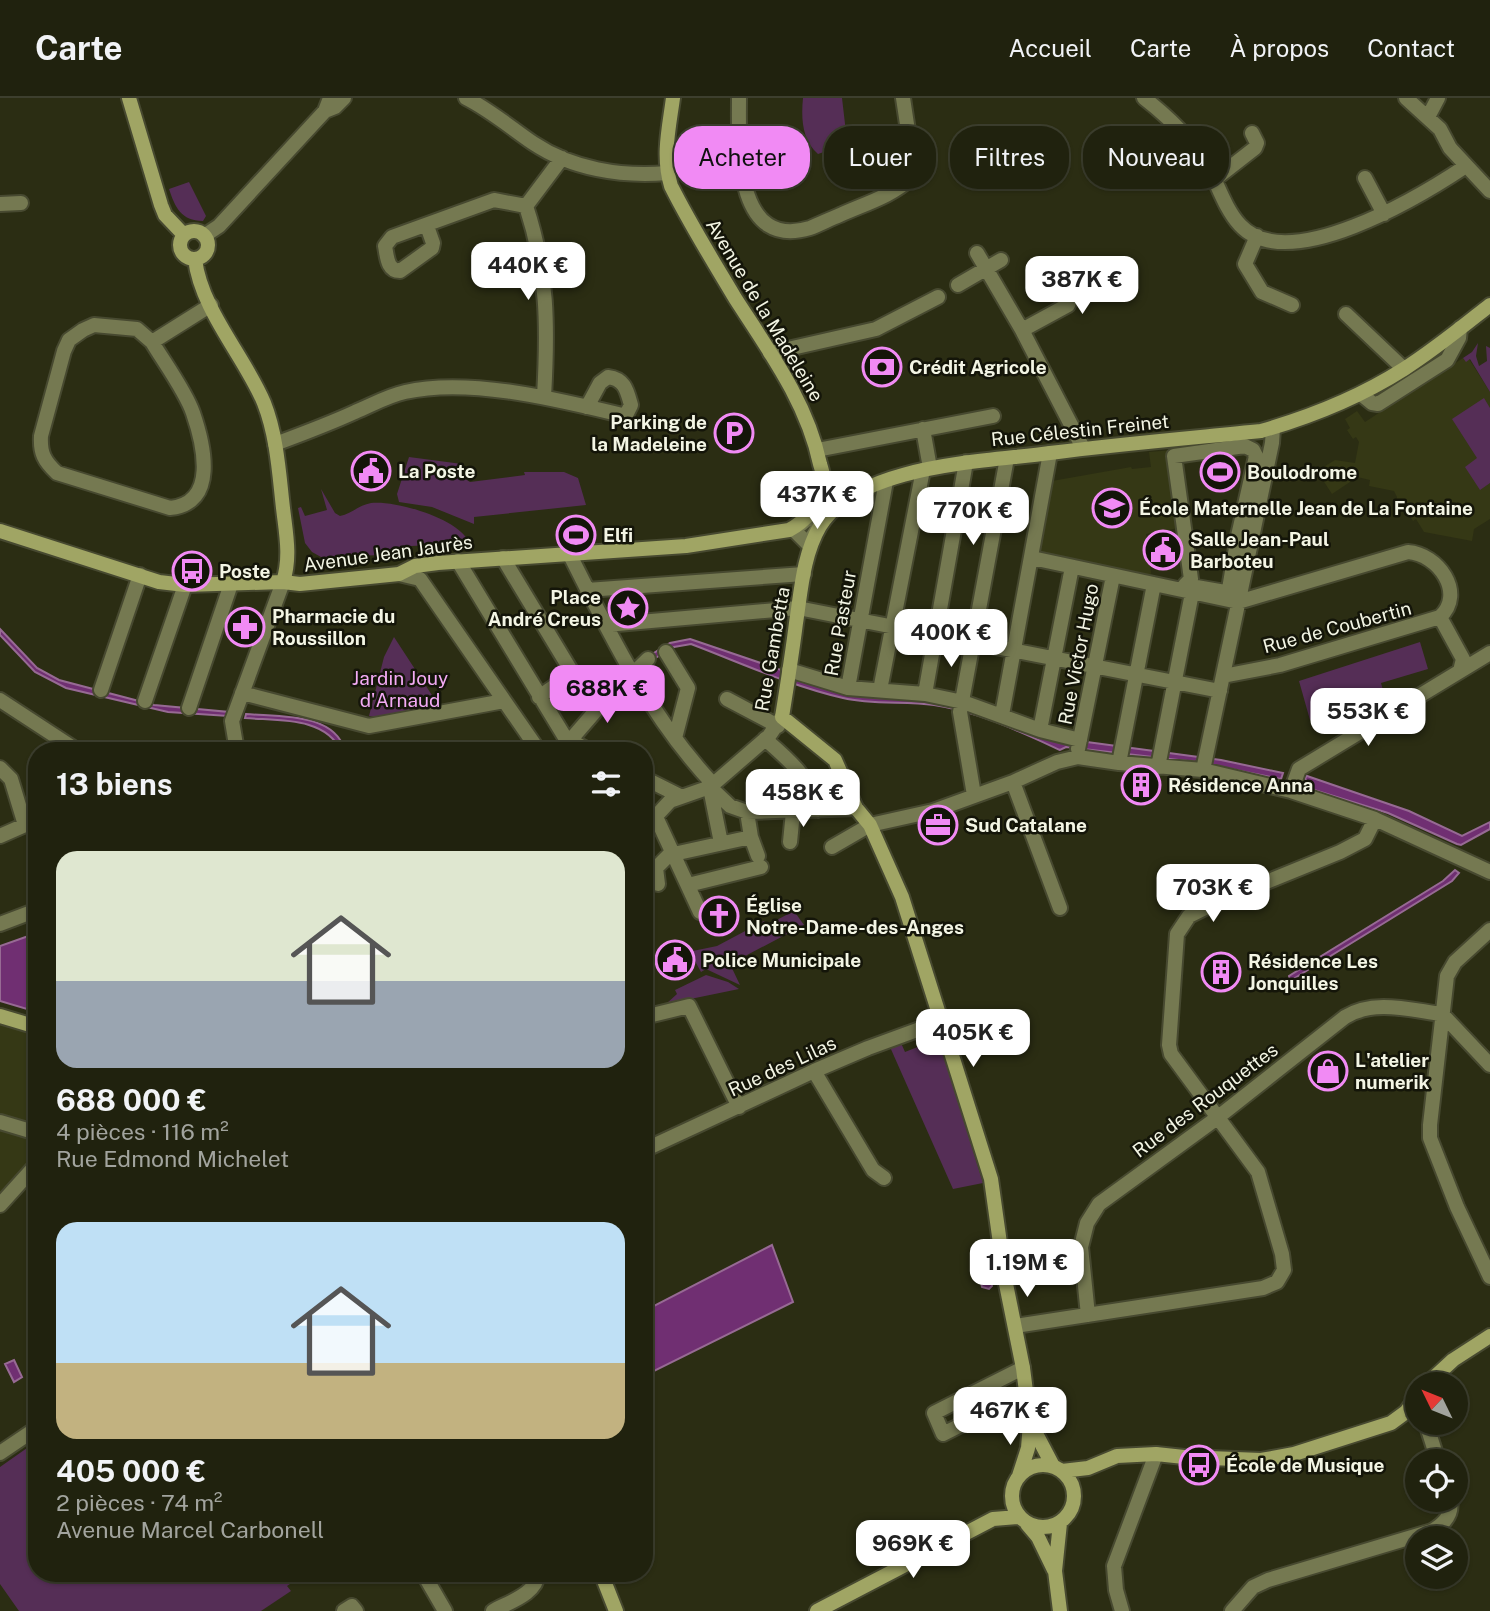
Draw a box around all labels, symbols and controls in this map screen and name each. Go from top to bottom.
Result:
text: Carte [35,29,123,67]
text: Accueil [1009,34,1092,62]
text: Carte [1130,34,1191,62]
text: À propos [1229,34,1329,62]
text: Contact [1367,34,1455,62]
chip: Acheter [674,126,810,189]
chip: Louer [824,126,936,189]
chip: Filtres [950,126,1069,189]
chip: Nouveau [1083,126,1229,189]
street label: Avenue de la Madeleine [702,215,828,405]
pin: 440K € [471,242,585,302]
text: 440K € [487,251,569,278]
pin: 387K € [1025,256,1139,316]
text: 387K € [1041,265,1123,292]
bank icon: Crédit Agricole [861,346,903,388]
place label: Crédit Agricole [909,356,1047,378]
street label: Rue Célestin Freinet [990,410,1170,450]
place label: Parking de la Madeleine [591,411,707,455]
parking icon: Parking de la Madeleine [713,412,755,454]
public building icon: La Poste [350,450,392,492]
sports icon: Boulodrome [1199,451,1241,493]
place label: La Poste [398,460,475,482]
place label: Boulodrome [1247,461,1357,483]
pin: 437K € [760,472,874,531]
text: 437K € [776,480,858,507]
school or university icon: École Maternelle Jean de La Fontaine [1091,487,1133,529]
pin: 770K € [916,488,1030,547]
text: 770K € [933,496,1013,523]
place label: École Maternelle Jean de La Fontaine [1139,497,1473,519]
sports icon: Elfi [555,514,597,556]
place label: Elfi [603,524,633,546]
place label: Salle Jean-Paul Barboteu [1190,528,1329,572]
public building icon: Salle Jean-Paul Barboteu [1142,529,1184,571]
street label: Avenue Jean Jaurès [302,530,474,576]
bus stop icon: Poste [171,550,213,592]
place label: Poste [219,560,271,582]
street label: Rue Pasteur [820,568,860,678]
street label: Rue Victor Hugo [1053,581,1103,727]
street label: Rue Gambetta [750,585,794,713]
place label: Place André Creus [488,586,601,630]
place icon: Place André Creus [607,587,649,629]
street label: Rue de Coubertin [1260,597,1414,657]
place label: Pharmacie du Roussillon [272,605,395,649]
pharmacy icon: Pharmacie du Roussillon [224,606,266,648]
pin: 400K € [894,610,1008,669]
text: 400K € [910,618,992,645]
pin: 688K € [550,666,664,725]
park label: Jardin Jouy d'Arnaud [352,667,448,711]
text: 688K € [566,674,648,701]
pin: 553K € [1311,688,1425,748]
text: 553K € [1326,697,1410,724]
building icon: Résidence Anna [1120,764,1162,806]
icon: filters [587,765,625,803]
text: 13 biens [56,766,173,802]
pin: 458K € [746,770,860,829]
place label: Résidence Anna [1168,774,1313,796]
text: 458K € [762,778,844,805]
office icon: Sud Catalane [917,804,959,846]
place label: Sud Catalane [965,814,1087,836]
pin: 703K € [1156,864,1270,924]
text: 703K € [1173,873,1253,900]
place label: Église Notre-Dame-des-Anges [746,894,964,938]
church icon: Église Notre-Dame-des-Anges [698,895,740,937]
icon: home [278,897,404,1023]
public building icon: Police Municipale [654,939,696,981]
place label: Police Municipale [702,949,861,971]
place label: Résidence Les Jonquilles [1248,950,1378,994]
building icon: Résidence Les Jonquilles [1200,951,1242,993]
pin: 405K € [916,1010,1030,1069]
text: 405K € [932,1018,1014,1045]
street label: Rue des Lilas [725,1031,839,1101]
street label: Rue des Rouquettes [1128,1038,1282,1162]
place label: L'atelier numerik [1355,1049,1430,1093]
shop icon: L'atelier numerik [1307,1050,1349,1092]
text: 688 000 € [56,1082,207,1118]
text: 4 pièces · 116 m² [56,1118,229,1145]
text: Rue Edmond Michelet [56,1145,289,1172]
pin: 1.19M € [962,1240,1092,1299]
text: 1.19M € [986,1248,1068,1275]
icon: home [278,1268,404,1394]
north arrow [1405,1372,1468,1435]
map controls [1405,1372,1468,1589]
pin: 467K € [953,1388,1067,1447]
text: 467K € [970,1396,1050,1423]
bus stop icon: École de Musique [1178,1444,1220,1486]
button: locate [1405,1449,1468,1512]
text: 405 000 € [56,1453,206,1489]
place label: École de Musique [1226,1454,1384,1476]
text: 2 pièces · 74 m² [56,1489,223,1516]
text: Avenue Marcel Carbonell [56,1516,324,1543]
pin: 969K € [856,1520,970,1580]
button: layers [1405,1526,1468,1589]
text: 969K € [872,1529,954,1556]

